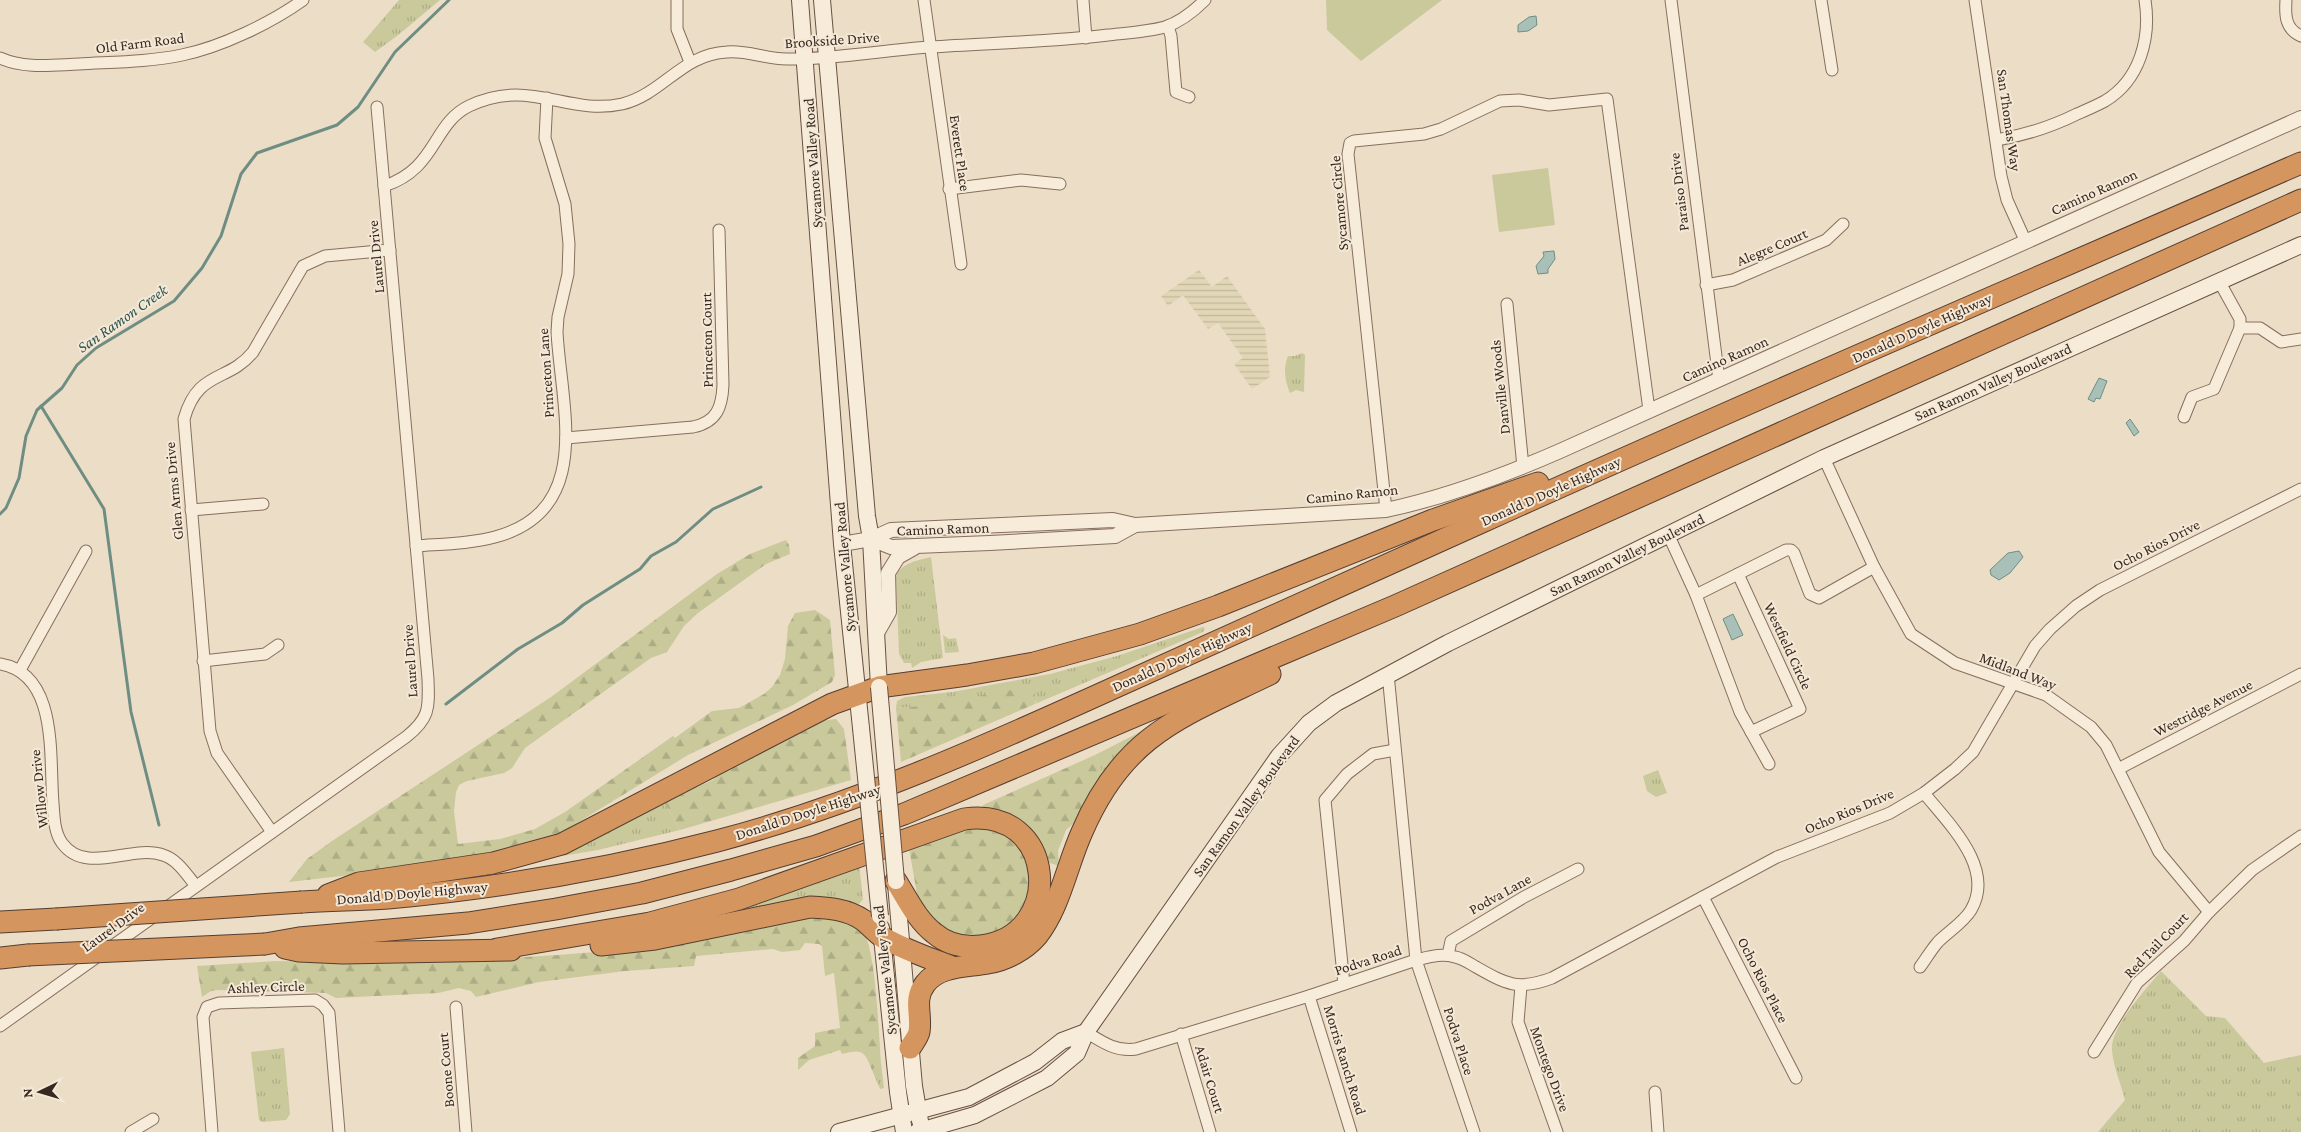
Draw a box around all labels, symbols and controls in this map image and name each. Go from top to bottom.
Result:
street label: Brookside Drive [784,29,880,51]
street label: Old Farm Road [95,30,185,56]
street label: San Thomas Way [1993,68,2024,172]
street label: Sycamore Valley Road [800,97,827,228]
street label: Everett Place [947,114,973,192]
street label: Paraiso Drive [1666,151,1692,232]
street label: Sycamore Circle [1327,154,1352,251]
street label: Camino Ramon [2048,166,2140,218]
street label: Laurel Drive [365,219,387,294]
street label: Alegre Court [1734,225,1811,270]
water label: San Ramon Creek [74,281,171,356]
street label: Donald D Doyle Highway [1850,290,1995,367]
street label: Princeton Court [698,291,716,388]
street label: Princeton Lane [535,327,557,418]
street label: Camino Ramon [1679,333,1771,385]
street label: Danville Woods [1487,339,1513,435]
street label: San Ramon Valley Boulevard [1912,340,2074,425]
street label: Glen Arms Drive [162,441,186,541]
street label: Donald D Doyle Highway [1479,453,1624,530]
street label: Camino Ramon [1305,481,1399,507]
street label: Sycamore Valley Road [831,501,860,633]
street label: San Ramon Valley Boulevard [1547,510,1707,600]
street label: Ocho Rios Drive [2110,516,2203,574]
street label: Camino Ramon [896,519,990,539]
street label: Westfield Circle [1761,600,1815,692]
street label: Donald D Doyle Highway [1110,619,1255,696]
street label: Laurel Drive [399,623,421,698]
street label: Midland Way [1977,649,2059,694]
street label: Westridge Avenue [2151,676,2256,741]
street label: San Ramon Valley Boulevard [1190,732,1303,880]
street label: Willow Drive [27,748,51,829]
street label: Donald D Doyle Highway [734,781,883,844]
street label: Ocho Rios Drive [1802,785,1896,837]
street label: Podva Lane [1466,870,1534,918]
street label: Donald D Doyle Highway [336,878,488,909]
street label: Laurel Drive [79,899,148,955]
street label: Sycamore Valley Road [870,904,901,1036]
street label: Red Tail Court [2121,908,2192,981]
street label: Ocho Rios Place [1735,934,1792,1026]
street label: Podva Road [1332,942,1404,978]
street label: Ashley Circle [227,978,305,997]
street label: Morris Ranch Road [1321,1003,1369,1117]
street label: Podva Place [1441,1005,1478,1077]
street label: Montego Drive [1526,1024,1573,1114]
street label: Boone Court [435,1031,457,1108]
street label: Adair Court [1192,1043,1228,1116]
north arrow [15,1067,65,1117]
text: N [19,1087,35,1099]

